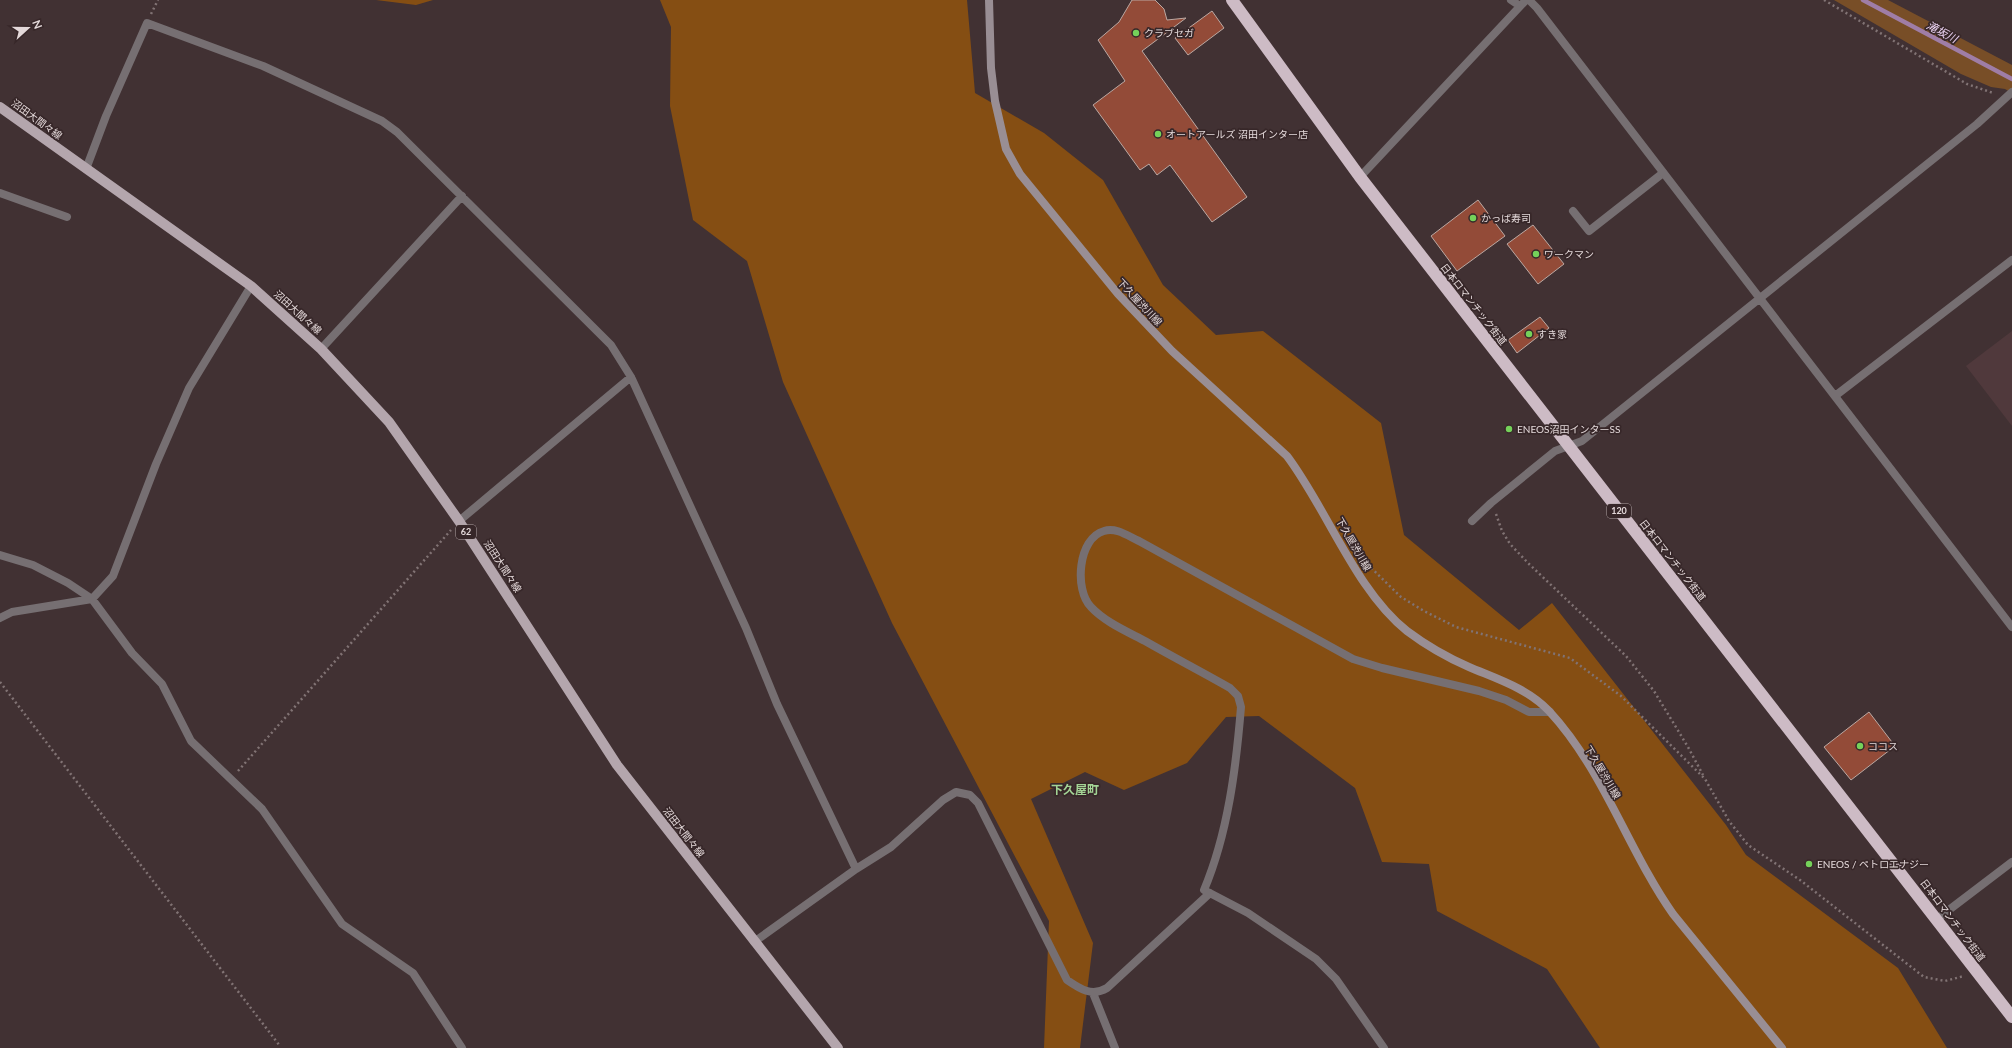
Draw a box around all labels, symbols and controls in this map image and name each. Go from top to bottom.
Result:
north arrow [8,8,48,48]
text: N [30,18,45,31]
water label: 滝坂川 [1925,18,1961,46]
place label: クラブセガ [1144,27,1194,39]
marker: クラブセガ [1131,28,1141,38]
street label: 沼田大間々線 [9,97,65,141]
place label: オートアールズ 沼田インター店 [1166,128,1308,140]
marker: オートアールズ 沼田インター店 [1153,129,1163,139]
place label: かっぱ寿司 [1481,212,1531,224]
marker: かっぱ寿司 [1468,213,1478,223]
place label: ワークマン [1544,248,1594,260]
marker: ワークマン [1531,249,1541,259]
street label: 日本ロマンチック街道 [1438,261,1510,347]
street label: 下久屋渋川線 [1115,276,1165,328]
street label: 沼田大間々線 [272,287,324,337]
place label: すき家 [1537,328,1567,340]
marker: すき家 [1524,329,1534,339]
place label: ENEOS沼田インターSS [1517,423,1620,435]
marker: ENEOS沼田インターSS [1504,424,1514,434]
road number: 120 [1607,504,1631,518]
street label: 下久屋渋川線 [1334,515,1374,573]
street label: 日本ロマンチック街道 [1637,517,1709,603]
road number: 62 [456,525,476,539]
street label: 沼田大間々線 [482,538,524,594]
place label: ココス [1868,740,1898,752]
marker: ココス [1855,741,1865,751]
street label: 下久屋渋川線 [1582,743,1624,801]
district label: 下久屋町 [1051,782,1099,797]
street label: 沼田大間々線 [661,805,707,859]
place label: ENEOS / ペトロエナジー [1817,858,1929,870]
marker: ENEOS / ペトロエナジー [1804,859,1814,869]
street label: 日本ロマンチック街道 [1918,876,1988,964]

